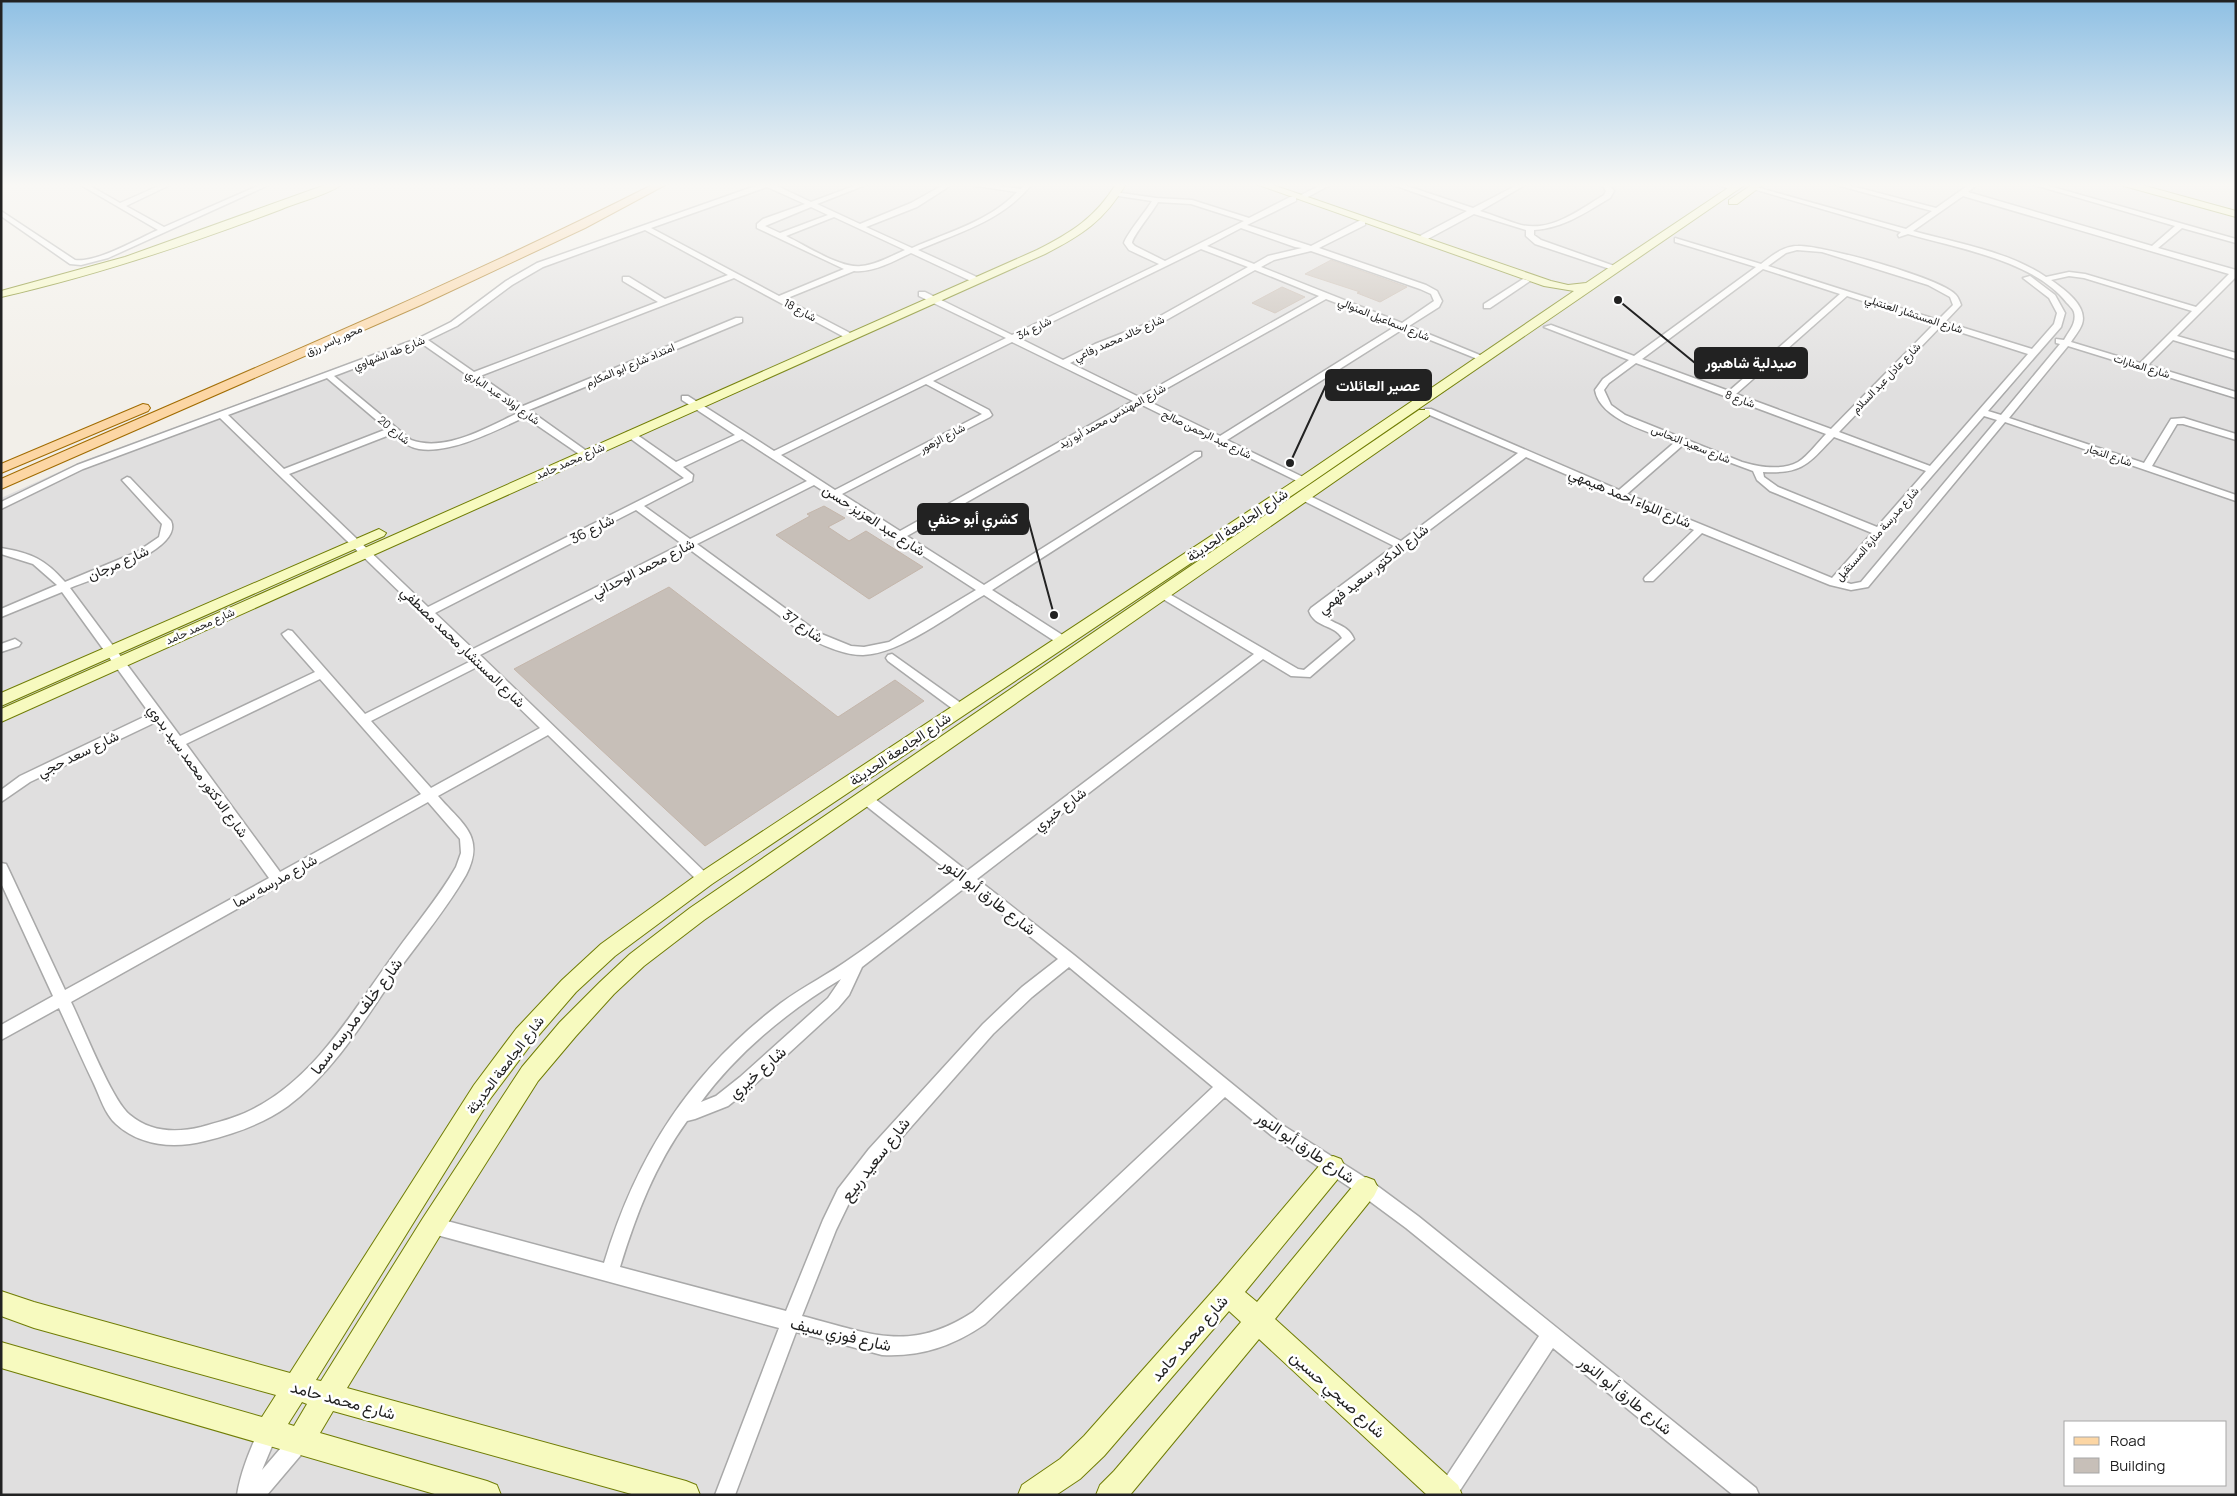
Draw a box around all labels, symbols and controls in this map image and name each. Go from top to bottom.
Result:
street label: شارع المستشار العنتبلي [1862,291,1965,339]
street label: شارع اسماعيل المنوالي [1335,293,1433,347]
street label: شارع 18 [781,295,819,325]
street label: شارع خالد محمد رفاعي [1071,311,1168,367]
street label: شارع 34 [1014,312,1054,344]
street label: محور ياسر رزق [303,320,365,359]
street label: شارع طه الشهاوي [351,332,428,376]
street label: امتداد شارع ابو المكارم [583,339,677,391]
street label: شارع عادل عبد السلام [1848,339,1924,417]
callout: صيدلية شاهبور [1695,348,1807,378]
street label: شارع المنارات [2112,350,2172,382]
text: صيدلية شاهبور [1704,352,1797,373]
street label: شارع اولاد عبد الباري [462,365,543,430]
callout: عصير العائلات [1326,370,1431,400]
text: عصير العائلات [1336,375,1420,396]
street label: شارع المهندس محمد أبو زيد [1056,380,1169,452]
street label: شارع 8 [1723,386,1757,412]
street label: شارع عبد الرحمن صالح [1160,405,1255,463]
street label: شارع 20 [374,412,414,448]
street label: شارع الزهور [915,419,968,457]
street label: شارع سعيد النحاس [1649,421,1733,467]
street label: شارع محمد حامد [533,439,607,483]
street label: شارع النجار [2083,439,2135,470]
street label: شارع اللواء احمد هيمهي [1565,463,1694,535]
street label: شارع عبد العزيز حسن [818,479,929,561]
street label: شارع مدرسة منارة المستقبل [1831,483,1923,585]
street label: شارع الجامعة الحديثة [1182,484,1292,567]
callout: كشري أبو حنفي [918,504,1028,534]
text: كشري أبو حنفي [928,508,1018,532]
street label: شارع 36 [566,509,618,550]
street label: شارع الدكتور سعيد فهمي [1313,519,1434,620]
street label: شارع محمد الوحداني [588,533,699,604]
street label: شارع مرجان [84,541,152,586]
street label: شارع المستشار محمد مصطفي [395,582,530,713]
street label: شارع محمد حامد [163,604,237,648]
street label: شارع 37 [778,605,827,648]
street label: شارع الدكتور محمد سيد بدوي [141,700,253,843]
street label: شارع الجامعة الحديثة [845,708,955,791]
street label: شارع سعد حجي [34,726,123,784]
street label: شارع خيري [1030,783,1092,837]
street label: شارع مدرسه سما [229,850,321,913]
street label: شارع طارق أبو النور [936,852,1041,941]
street label: شارع خلف مدرسه سما [305,953,408,1079]
street label: شارع الجامعة الحديثة [461,1012,549,1119]
street label: شارع خيري [723,1041,793,1106]
street label: شارع طارق أبو النور [1251,1105,1360,1189]
street label: شارع سعيد ربيع [835,1113,915,1206]
street label: شارع محمد حامد [1145,1290,1233,1386]
street label: شارع فوزي سيف [788,1312,894,1359]
street label: شارع صبحي حسين [1284,1345,1390,1445]
street label: شارع طارق أبو النور [1573,1350,1677,1440]
street label: شارع محمد حامد [288,1375,398,1426]
legend [2064,1421,2227,1486]
text: Road [2110,1430,2146,1451]
text: Building [2110,1455,2165,1476]

